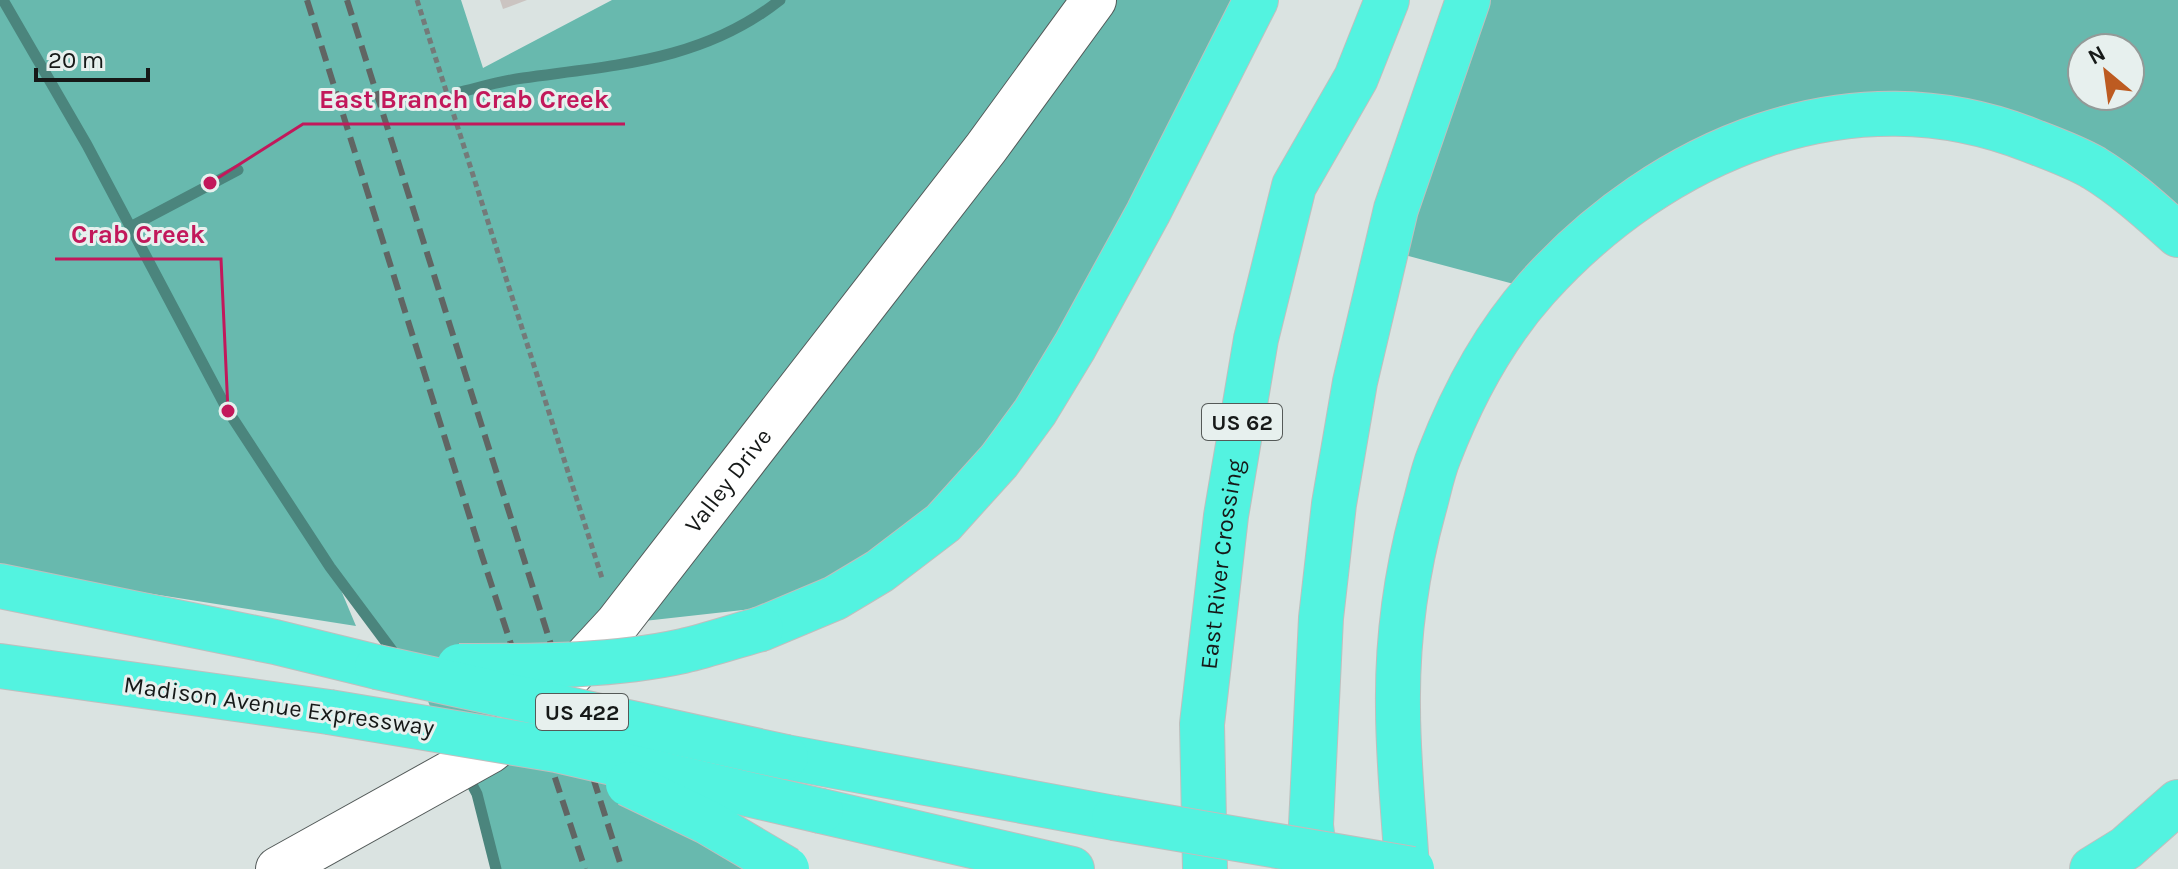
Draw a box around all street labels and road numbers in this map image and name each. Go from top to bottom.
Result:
road number: US 62 [1202,404,1282,440]
street label: Valley Drive [679,423,777,538]
street label: East River Crossing [1194,457,1249,671]
street label: Madison Avenue Expressway [122,670,436,742]
road number: US 422 [536,694,628,730]

